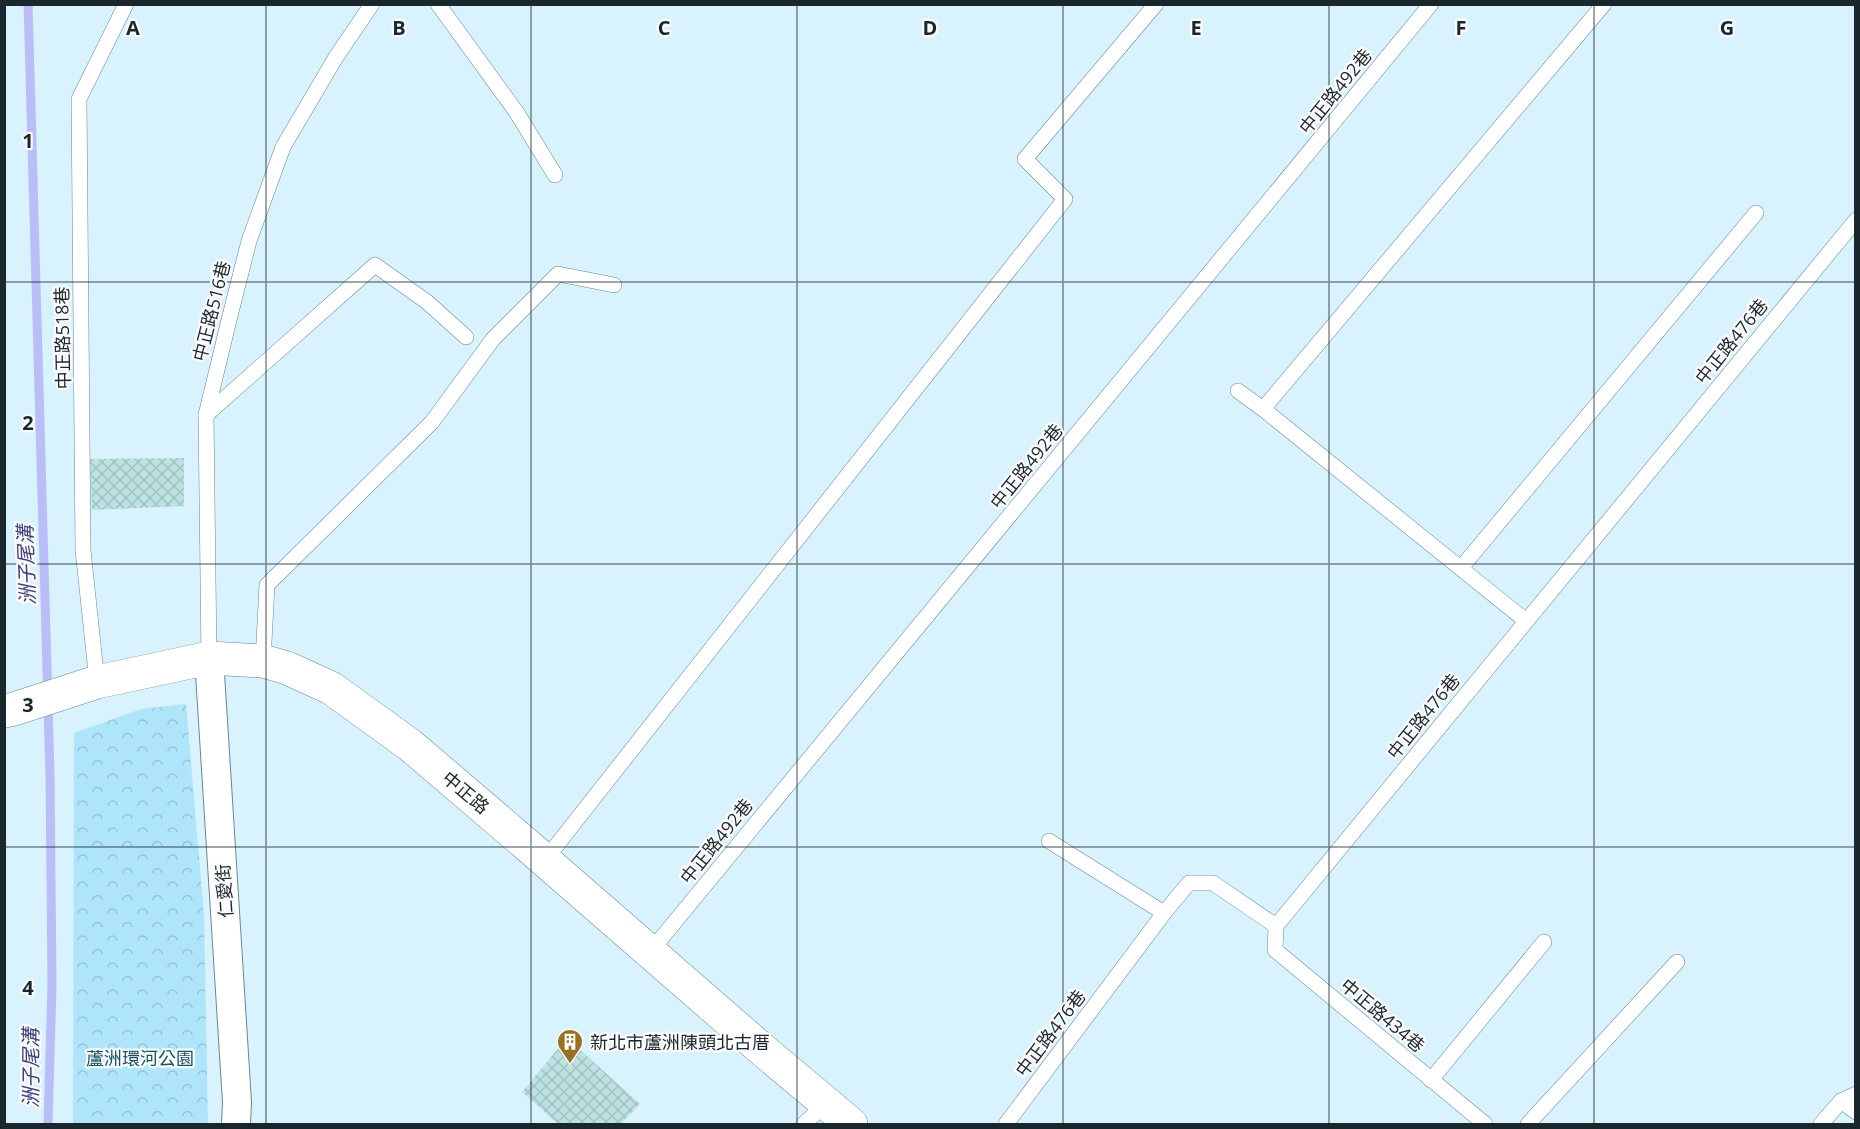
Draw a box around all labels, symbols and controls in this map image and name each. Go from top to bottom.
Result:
text: A [126,14,140,41]
text: B [392,14,406,41]
text: C [658,14,671,41]
text: D [923,14,937,41]
text: E [1190,14,1202,41]
text: F [1456,14,1466,41]
text: G [1720,14,1734,41]
street label: 中正路492巷 [1293,43,1377,139]
text: 1 [22,127,34,154]
street label: 中正路516巷 [187,258,235,364]
street label: 中正路518巷 [49,286,75,390]
street label: 中正路476巷 [1689,293,1773,389]
text: 2 [22,409,34,436]
street label: 中正路492巷 [984,418,1068,514]
water label: 洲子尾溝 [11,522,41,605]
street label: 中正路476巷 [1381,668,1465,764]
text: 3 [22,691,34,718]
street label: 中正路 [438,765,494,819]
street label: 中正路492巷 [674,793,758,889]
street label: 仁愛街 [210,863,238,919]
street label: 中正路434巷 [1336,973,1430,1057]
text: 4 [22,974,34,1001]
street label: 中正路476巷 [1009,985,1091,1081]
water label: 洲子尾溝 [17,1025,44,1108]
building icon: 新北市蘆洲陳頭北古厝 [555,1027,585,1065]
place label: 新北市蘆洲陳頭北古厝 [590,1030,770,1054]
park label: 蘆洲環河公園 [86,1046,194,1070]

